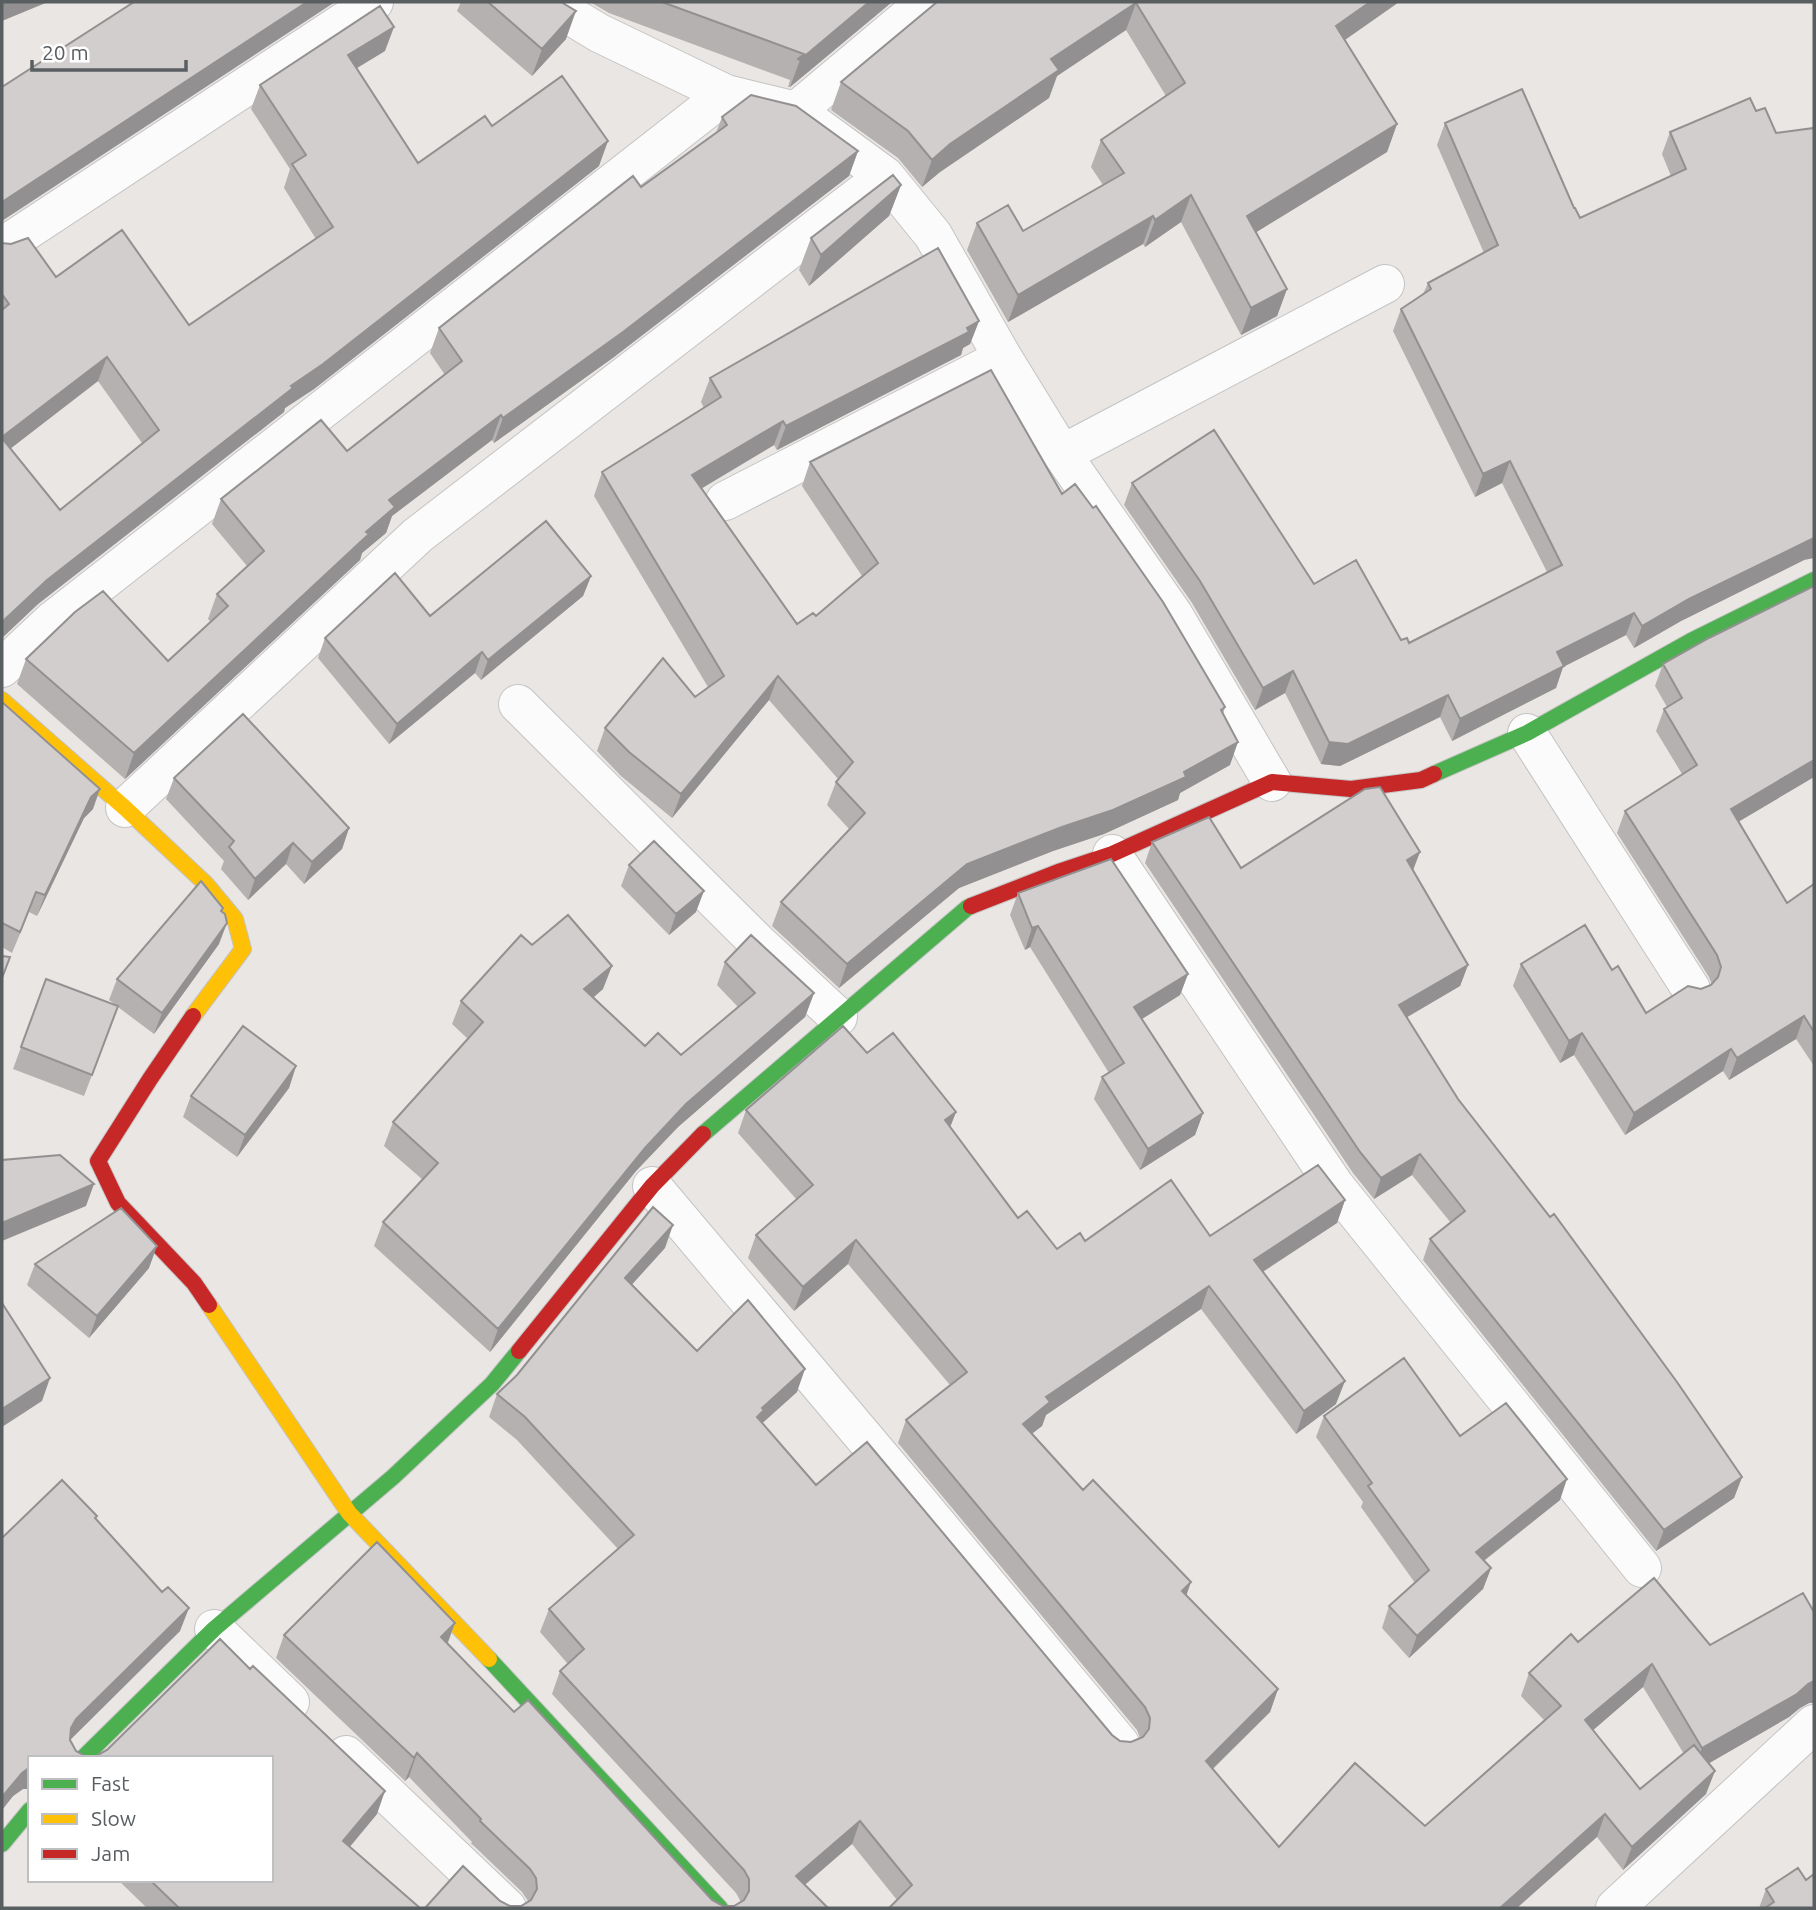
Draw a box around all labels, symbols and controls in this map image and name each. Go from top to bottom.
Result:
scale bar [32,28,186,72]
text: 20 m [42,40,89,64]
legend [28,1756,273,1882]
text: Fast [91,1771,129,1795]
text: Slow [91,1806,136,1830]
text: Jam [91,1841,130,1865]

